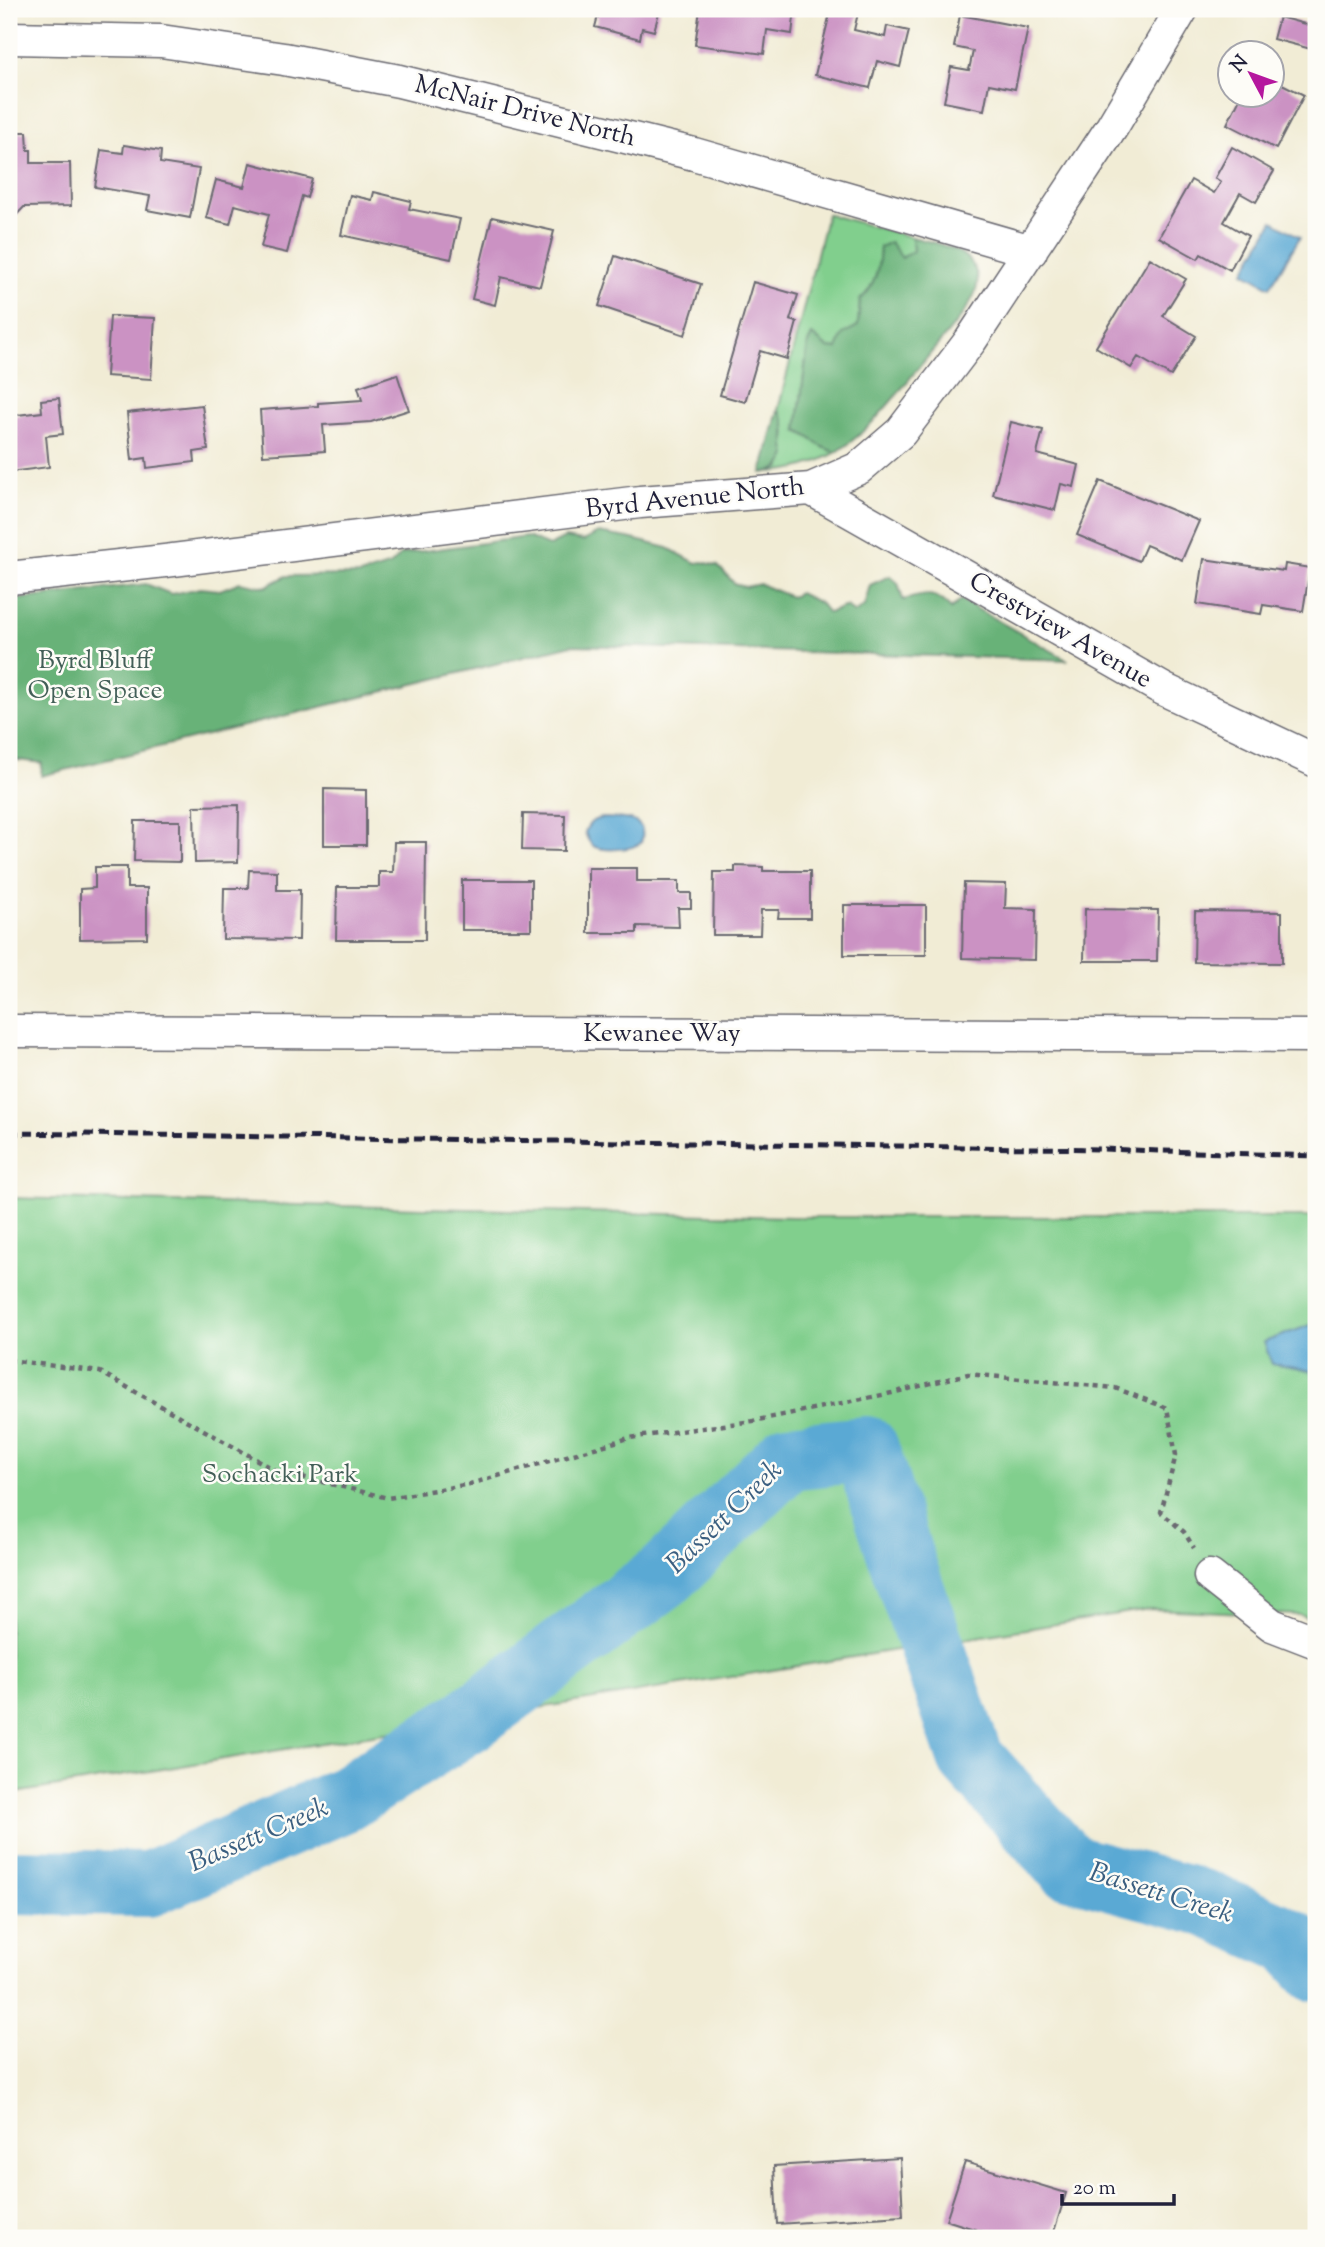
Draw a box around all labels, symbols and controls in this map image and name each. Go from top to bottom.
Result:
north arrow [1216,38,1286,108]
text: N [1225,50,1255,79]
street label: McNair Drive North [411,67,639,157]
street label: Byrd Avenue North [584,469,806,529]
street label: Crestview Avenue [962,563,1158,699]
park label: Byrd Bluff Open Space [27,643,163,710]
street label: Kewanee Way [583,1016,741,1053]
water label: Bassett Creek [658,1452,792,1584]
park label: Sochacki Park [202,1457,358,1494]
water label: Bassett Creek [183,1788,335,1883]
water label: Bassett Creek [1084,1853,1238,1935]
scale bar [1062,2163,1174,2207]
text: 20 m [1073,2174,1116,2204]

